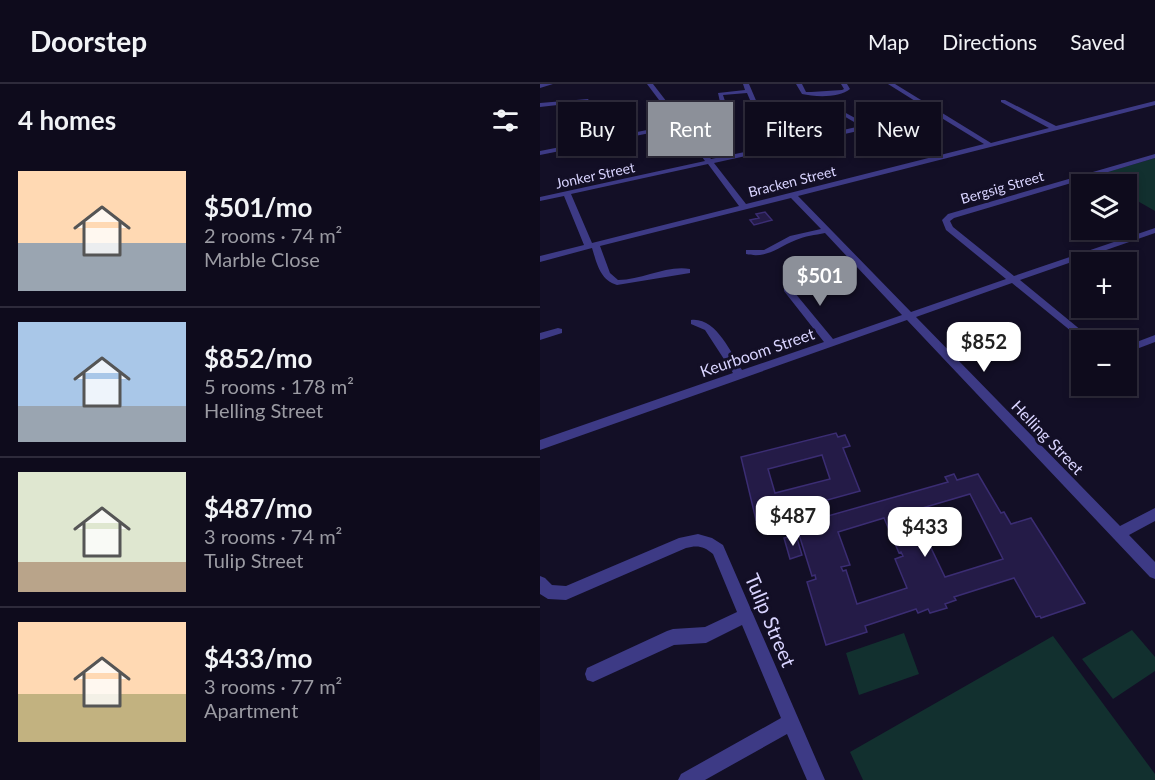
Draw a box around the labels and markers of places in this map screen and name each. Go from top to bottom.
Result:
pin: $501 [784,256,856,307]
pin: $852 [948,322,1020,373]
pin: $487 [757,496,829,547]
pin: $433 [889,507,961,558]

